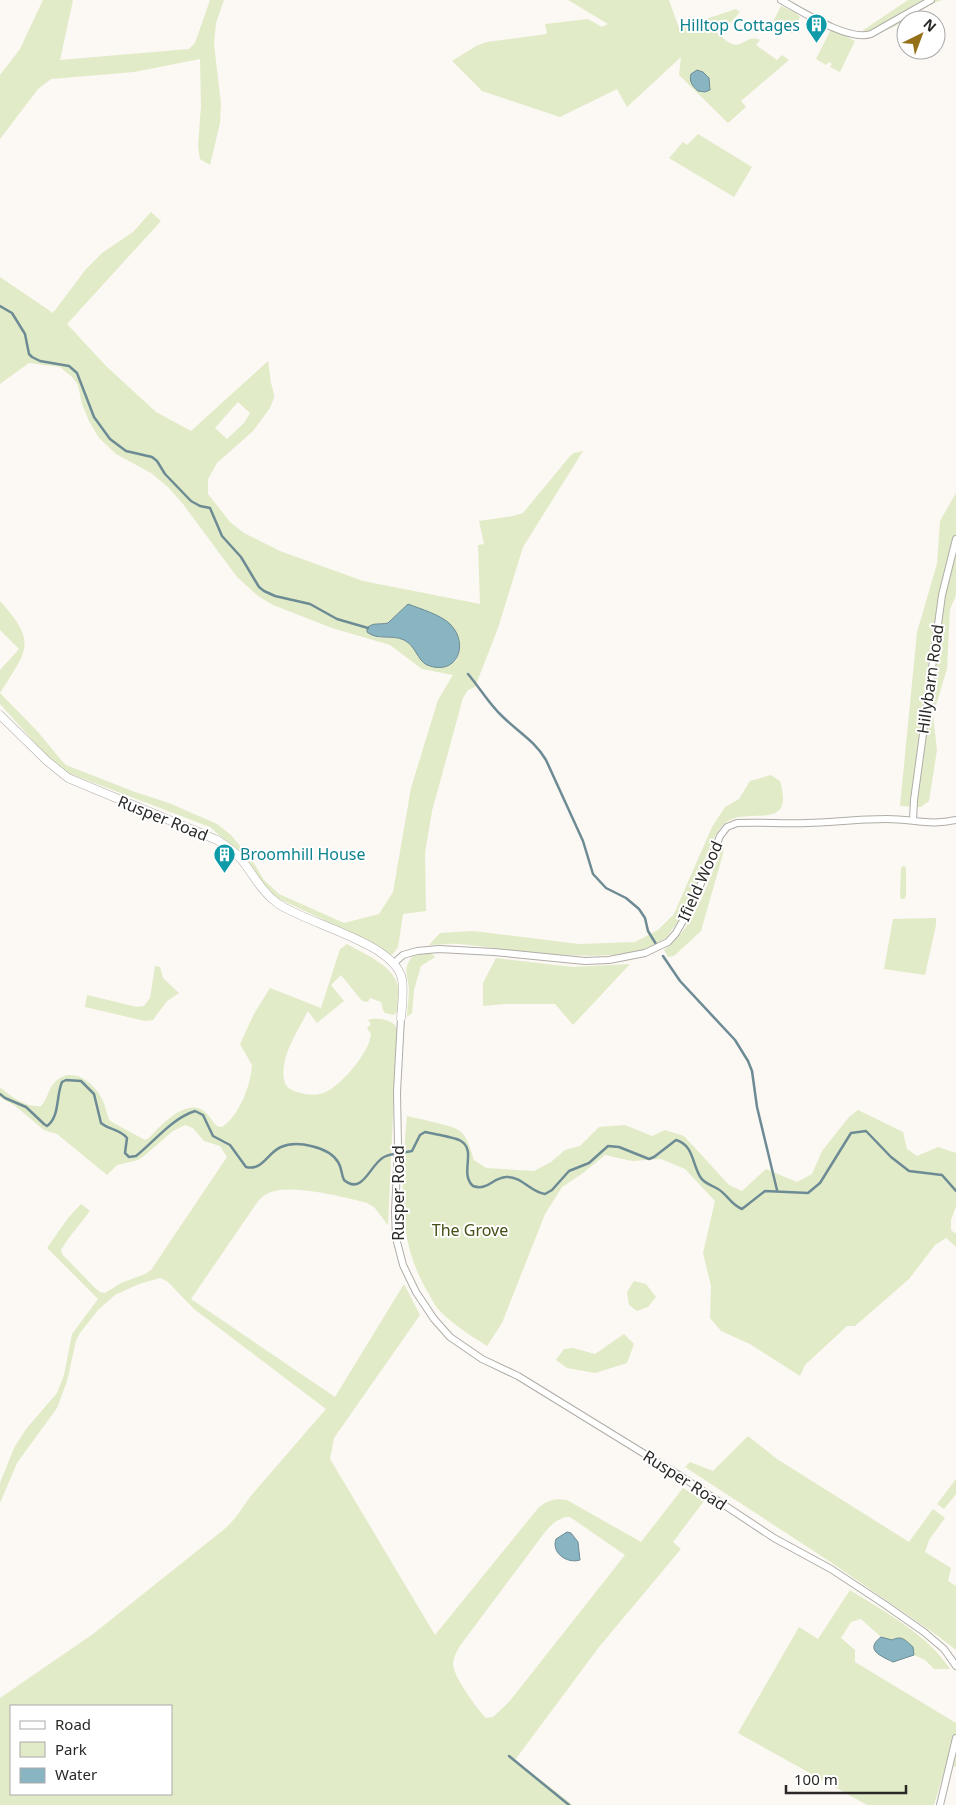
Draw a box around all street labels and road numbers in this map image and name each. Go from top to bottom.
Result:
street label: Hillybarn Road [911,623,949,735]
street label: Rusper Road [115,790,211,846]
street label: Ifield Wood [672,837,728,925]
street label: Rusper Road [387,1145,409,1241]
street label: Rusper Road [639,1445,731,1515]

